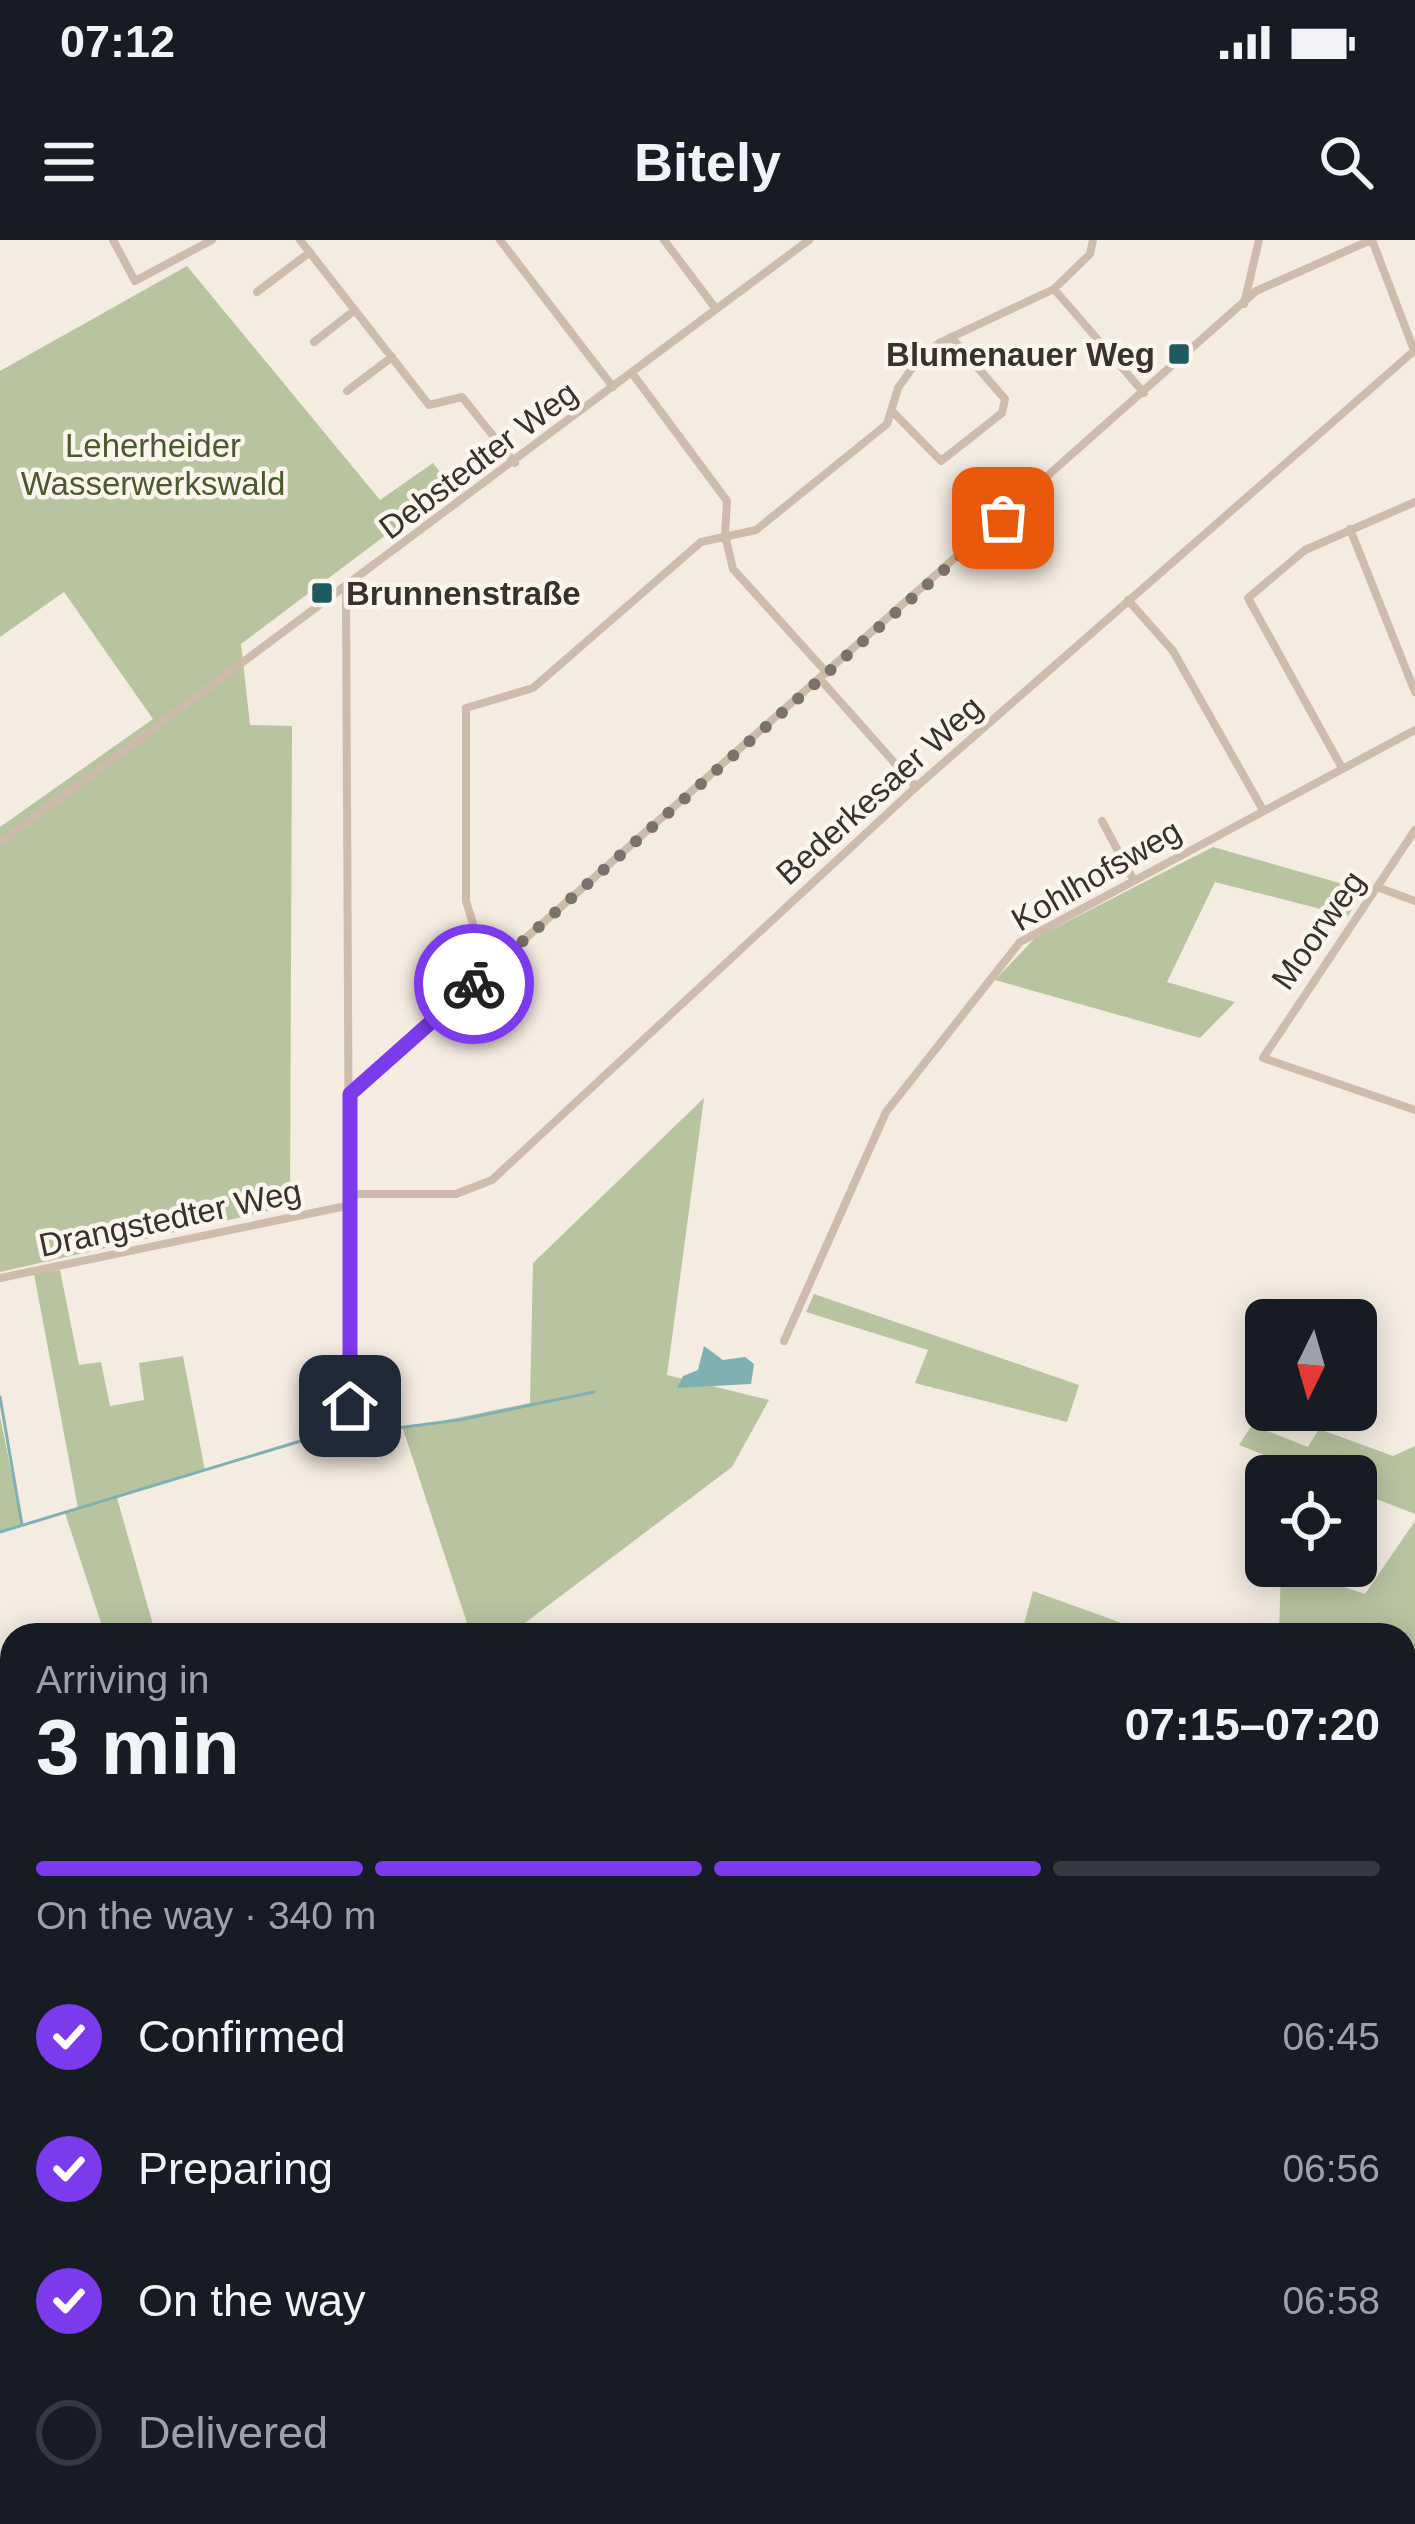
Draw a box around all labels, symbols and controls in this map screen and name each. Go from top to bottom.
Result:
text: 07:12 [60,16,175,67]
icon: menu [36,129,102,195]
icon: search [1313,129,1379,195]
text: Bitely [634,132,781,192]
place label: Blumenauer Weg [886,336,1155,373]
marker: Blumenauer Weg [1166,341,1192,367]
street label: Debstedter Weg [372,374,584,546]
park label: Leherheider Wasserwerkswald [21,427,285,502]
pin [952,467,1054,569]
icon: bag [970,485,1036,551]
place label: Brunnenstraße [346,575,581,612]
marker: Brunnenstraße [309,580,335,606]
street label: Bederkesaer Weg [769,688,989,892]
street label: Kohlhofsweg [1005,812,1187,938]
street label: Moorweg [1264,864,1372,996]
courier [414,924,534,1044]
icon: bike [441,951,507,1017]
street label: Drangstedter Weg [35,1172,305,1264]
north arrow [1245,1299,1377,1431]
map controls [1245,1299,1377,1587]
pin [299,1355,401,1457]
icon: home [317,1373,383,1439]
button: locate [1245,1455,1377,1587]
text: Arriving in [36,1658,209,1701]
text: 07:15–07:20 [1125,1699,1380,1750]
text: 3 min [36,1703,240,1791]
text: On the way · 340 m [36,1894,376,1937]
icon: check [36,2004,102,2070]
text: Confirmed [138,2011,346,2062]
text: 06:45 [1282,2015,1380,2058]
icon: check [36,2136,102,2202]
text: Preparing [138,2143,333,2194]
text: 06:56 [1282,2147,1380,2190]
icon: check [36,2268,102,2334]
text: On the way [138,2275,366,2326]
text: 06:58 [1282,2279,1380,2322]
text: Delivered [138,2407,328,2458]

